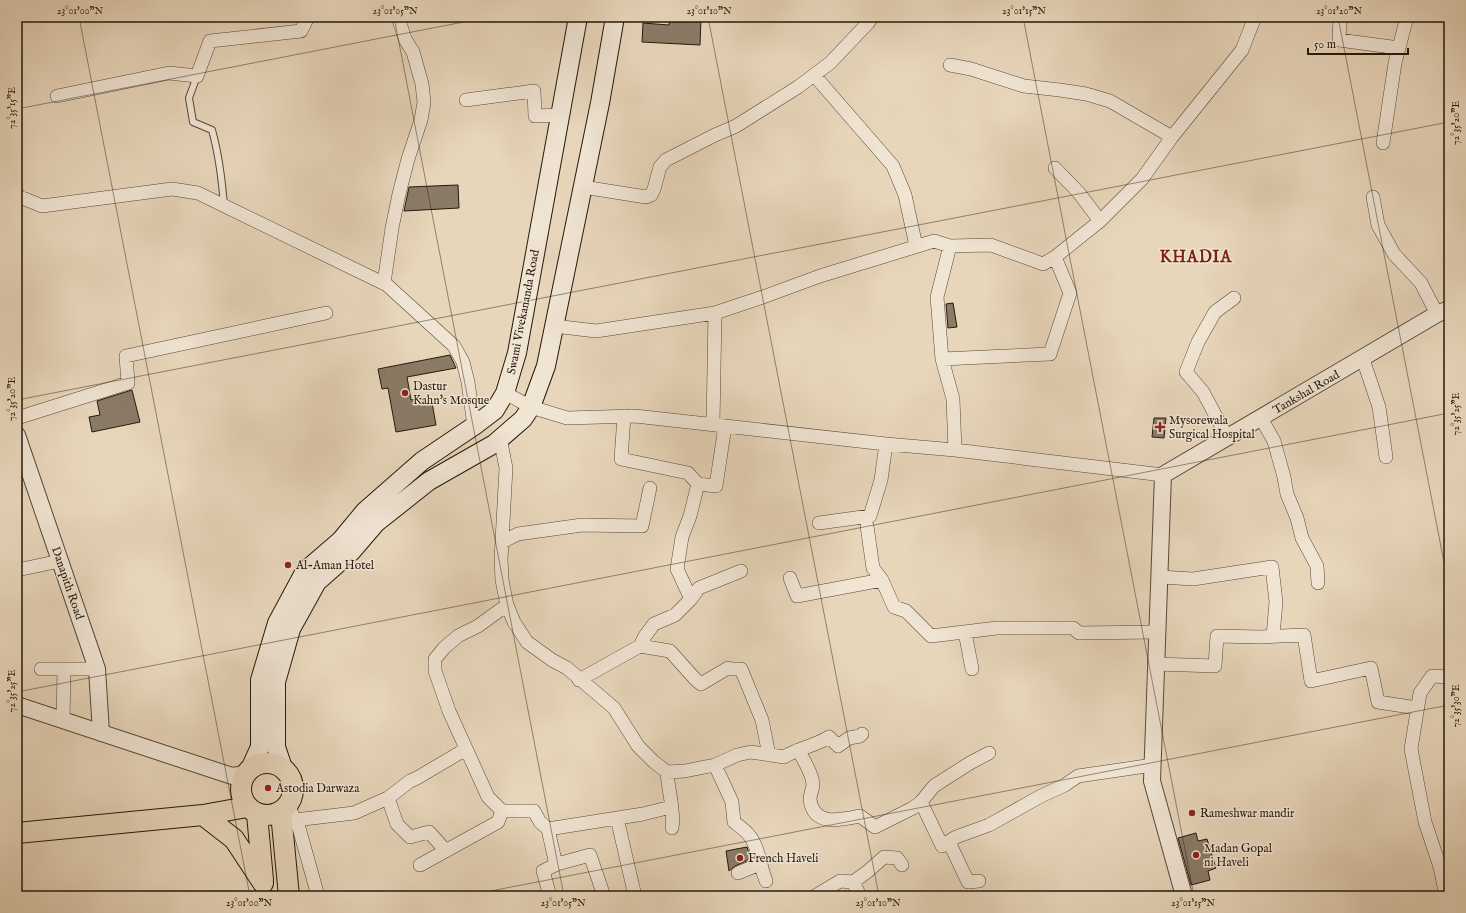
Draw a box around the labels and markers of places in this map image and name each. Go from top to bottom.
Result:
place label: Dastur Kahn's Mosque [413,379,490,409]
marker: Dastur Kahn's Mosque [400,388,410,398]
place label: Mysorewala Surgical Hospital [1169,413,1255,443]
marker: Mysorewala Surgical Hospital [1154,421,1166,433]
place label: Al-Aman Hotel [295,558,375,573]
marker: Al-Aman Hotel [283,560,293,570]
place label: Astodia Darwaza [275,781,360,796]
marker: Astodia Darwaza [263,783,273,793]
place label: Rameshwar mandir [1200,806,1295,821]
marker: Rameshwar mandir [1187,808,1197,818]
place label: Madan Gopal ni Haveli [1204,841,1273,870]
marker: Madan Gopal ni Haveli [1191,850,1201,860]
place label: French Haveli [748,851,819,866]
marker: French Haveli [735,853,745,863]

